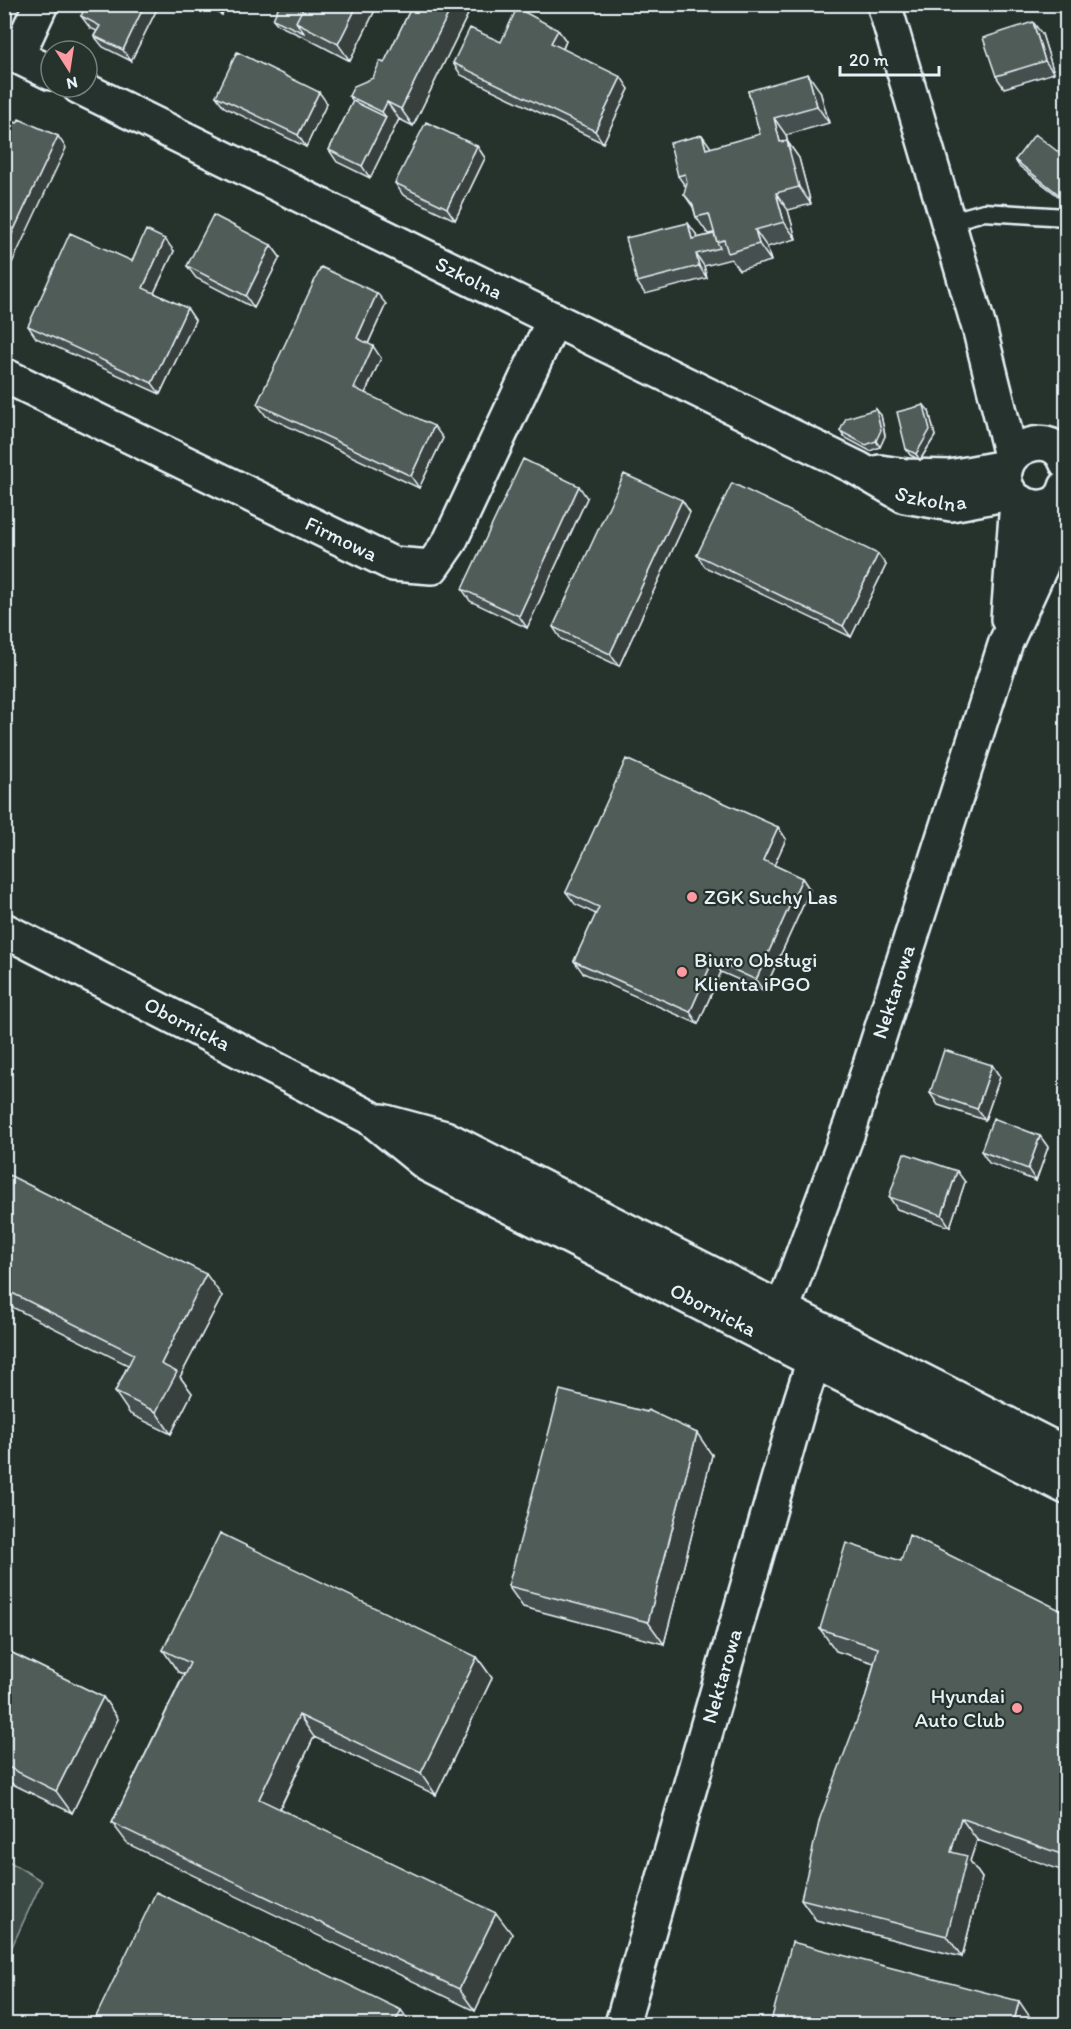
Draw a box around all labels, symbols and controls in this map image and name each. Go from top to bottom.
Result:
north arrow [39,39,99,99]
scale bar [840,39,939,77]
text: 20 m [849,49,889,71]
text: N [65,73,79,94]
street label: Szkolna [432,251,506,304]
street label: Szkolna [891,480,968,517]
street label: Firmowa [301,510,382,567]
place label: ZGK Suchy Las [704,884,838,909]
marker: ZGK Suchy Las [685,890,699,904]
street label: Nektarowa [866,941,920,1042]
place label: Biuro Obsługi Klienta iPGO [694,947,818,996]
marker: Biuro Obsługi Klienta iPGO [675,965,689,979]
street label: Obornicka [140,991,235,1056]
street label: Obornicka [666,1277,761,1342]
street label: Nektarowa [696,1626,747,1726]
place label: Hyundai Auto Club [915,1683,1005,1732]
marker: Hyundai Auto Club [1010,1701,1024,1715]

